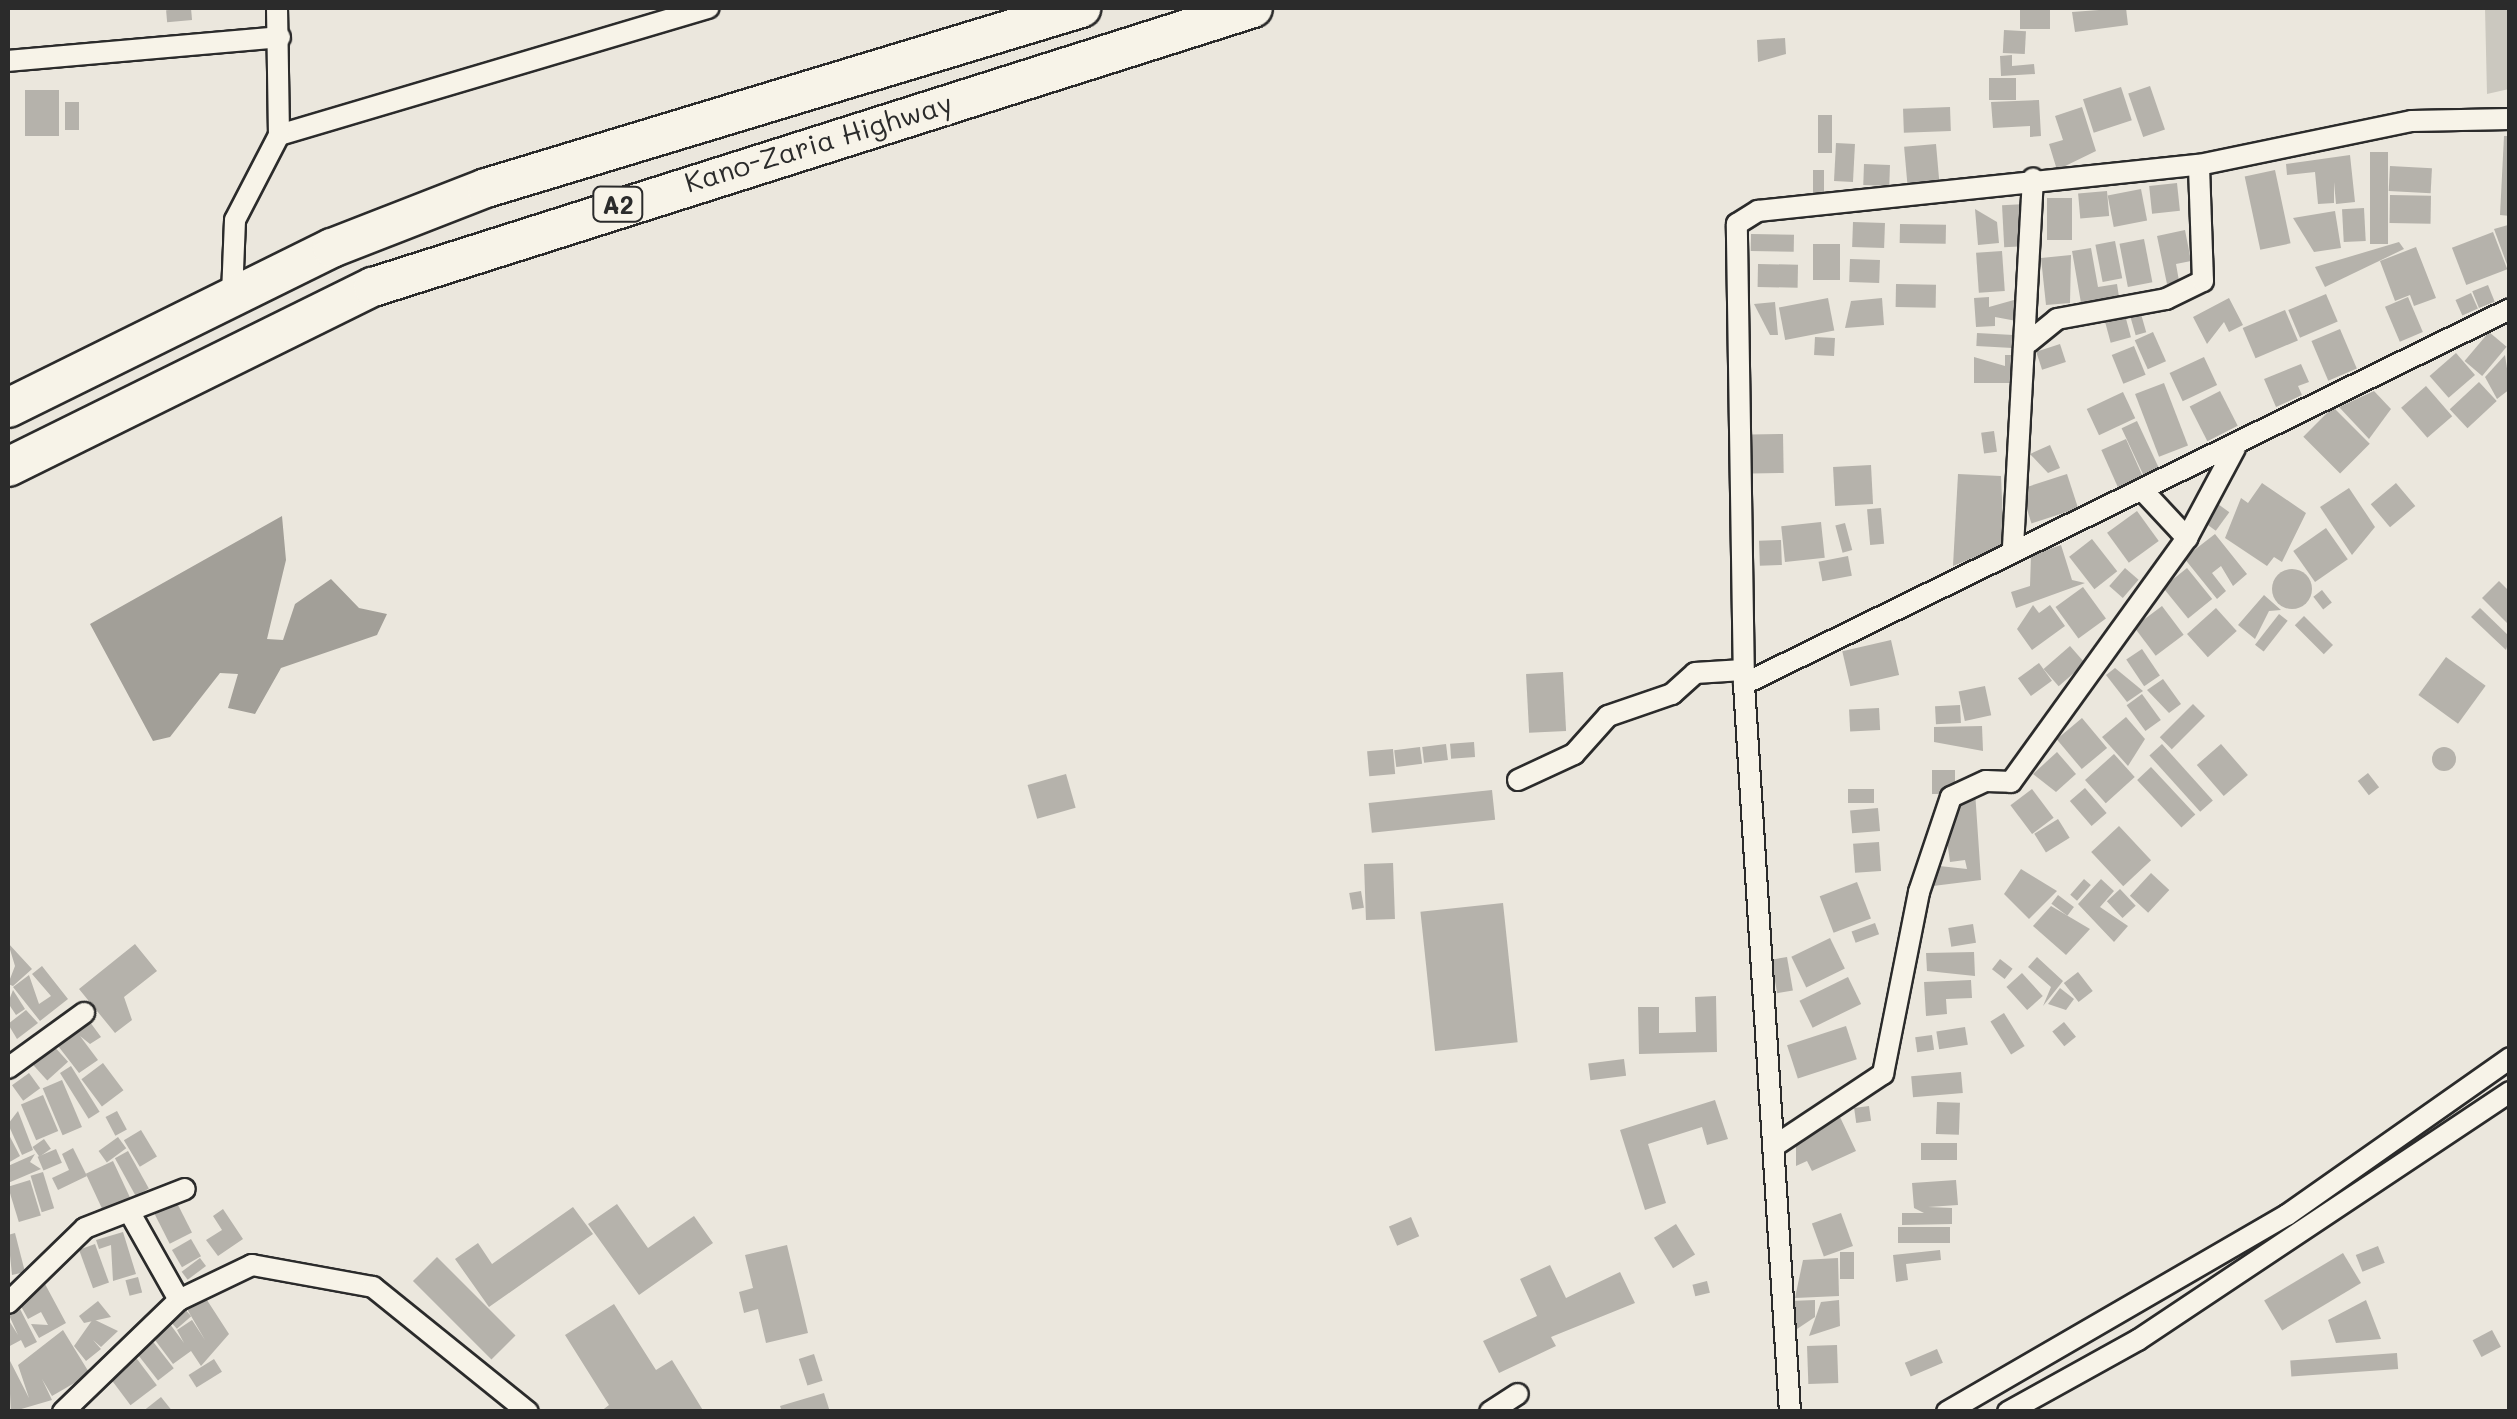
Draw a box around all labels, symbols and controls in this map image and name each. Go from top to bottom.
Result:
street label: Kano-Zaria Highway [680,85,956,199]
road number: A2 [590,184,646,224]

